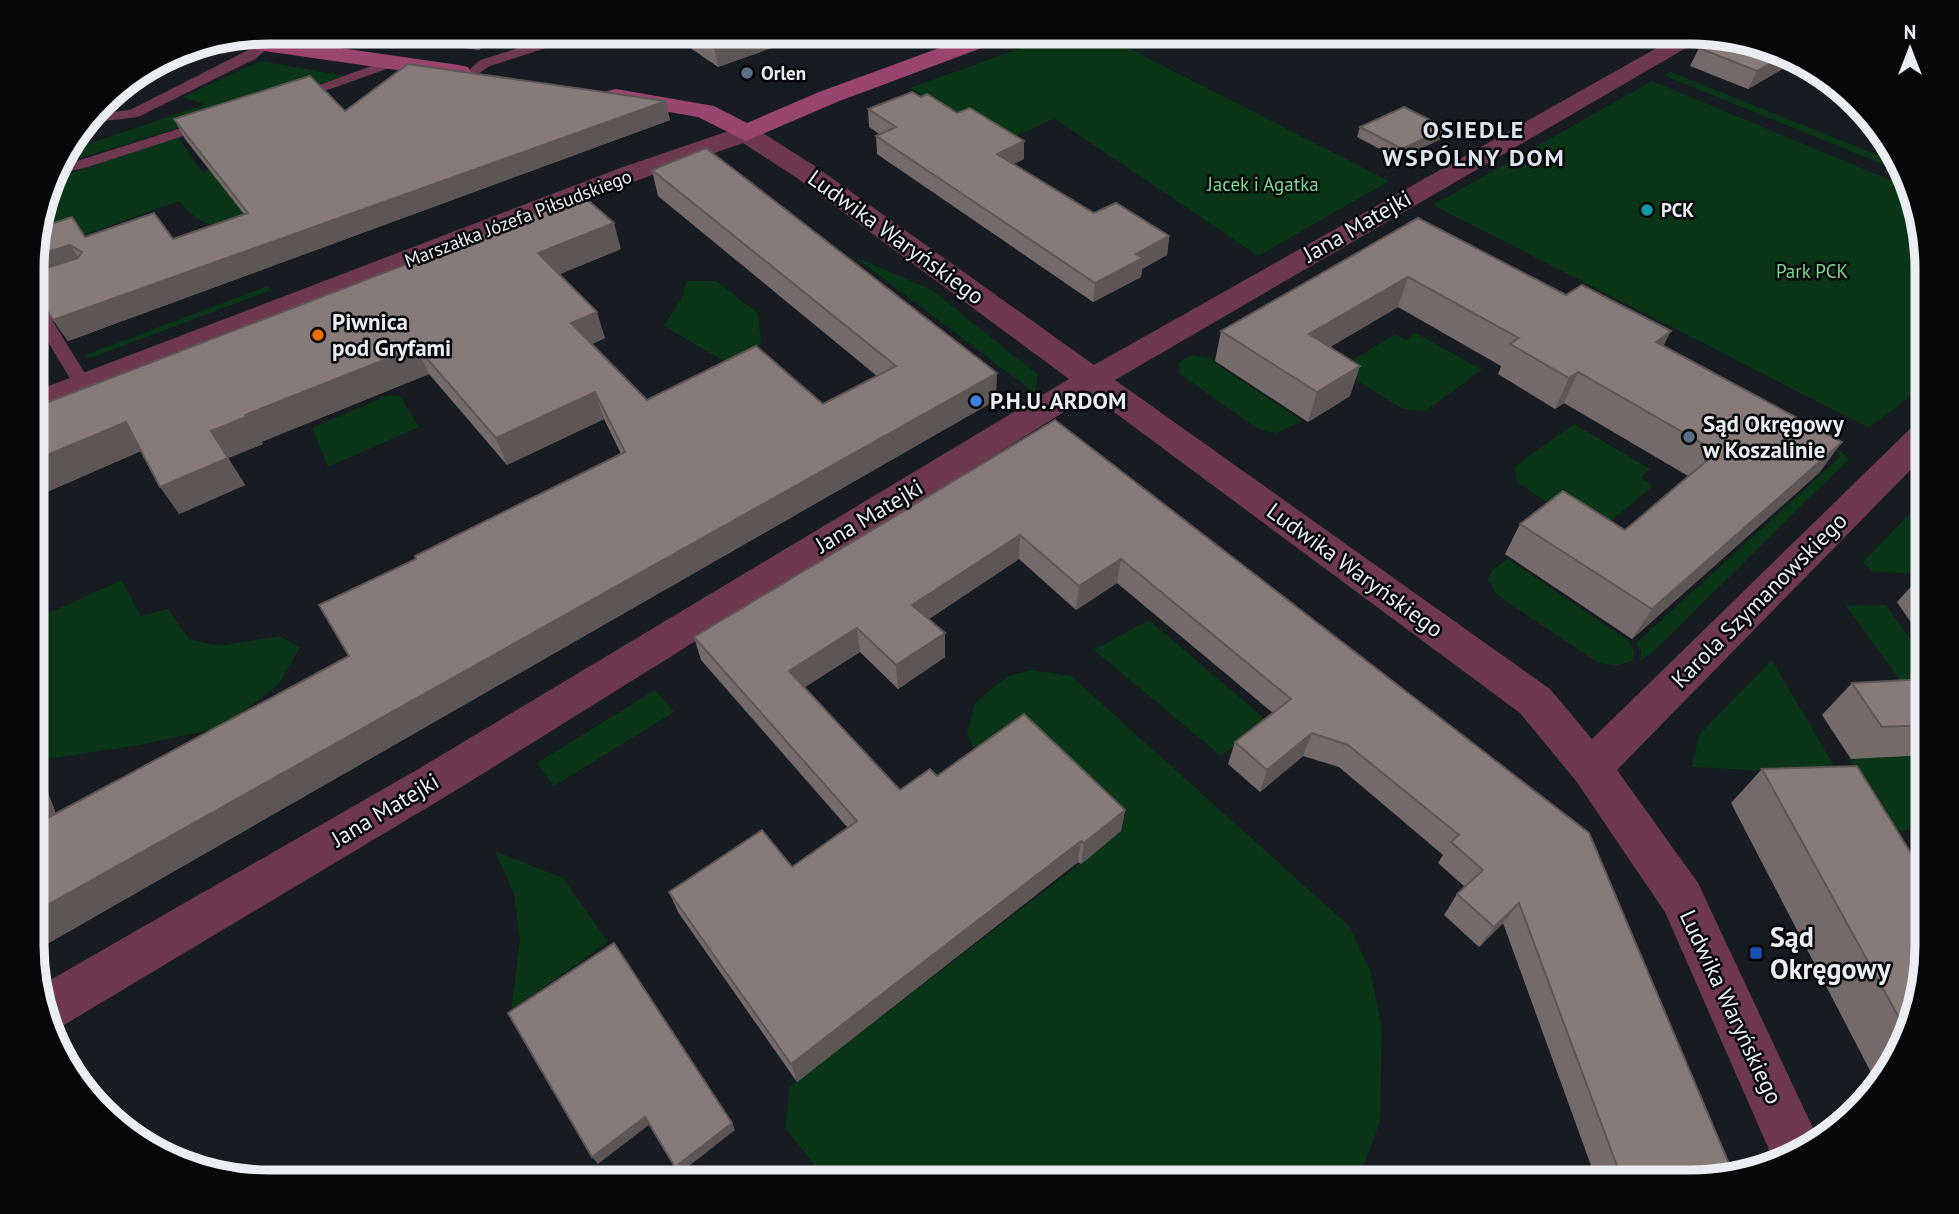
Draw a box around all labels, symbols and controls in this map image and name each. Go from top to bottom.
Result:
north arrow [1875,14,1945,84]
text: N [1904,20,1916,44]
place label: Orlen [761,61,806,85]
marker: Orlen [739,65,755,81]
district label: OSIEDLE WSPÓLNY DOM [1382,114,1566,173]
street label: Ludwika Waryńskiego [802,163,990,310]
street label: Marszałka Józefa Piłsudskiego [401,164,635,272]
park label: Jacek i Agatka [1206,172,1319,196]
street label: Jana Matejki [1297,183,1416,269]
place label: PCK [1661,198,1694,222]
marker: PCK [1639,202,1655,218]
park label: Park PCK [1776,259,1848,283]
place label: Piwnica pod Gryfami [332,307,451,362]
marker: Piwnica pod Gryfami [310,327,326,343]
place label: P.H.U. ARDOM [990,386,1126,415]
marker: P.H.U. ARDOM [968,393,984,409]
place label: Sąd Okręgowy w Koszalinie [1702,409,1845,464]
marker: Sąd Okręgowy w Koszalinie [1681,429,1697,445]
street label: Jana Matejki [809,472,928,560]
street label: Ludwika Waryńskiego [1261,496,1449,643]
street label: Karola Szymanowskiego [1665,506,1853,694]
street label: Jana Matejki [325,766,444,854]
street label: Ludwika Waryńskiego [1674,905,1789,1109]
place label: Sąd Okręgowy [1770,918,1891,987]
marker: Sąd Okręgowy [1748,945,1764,961]

